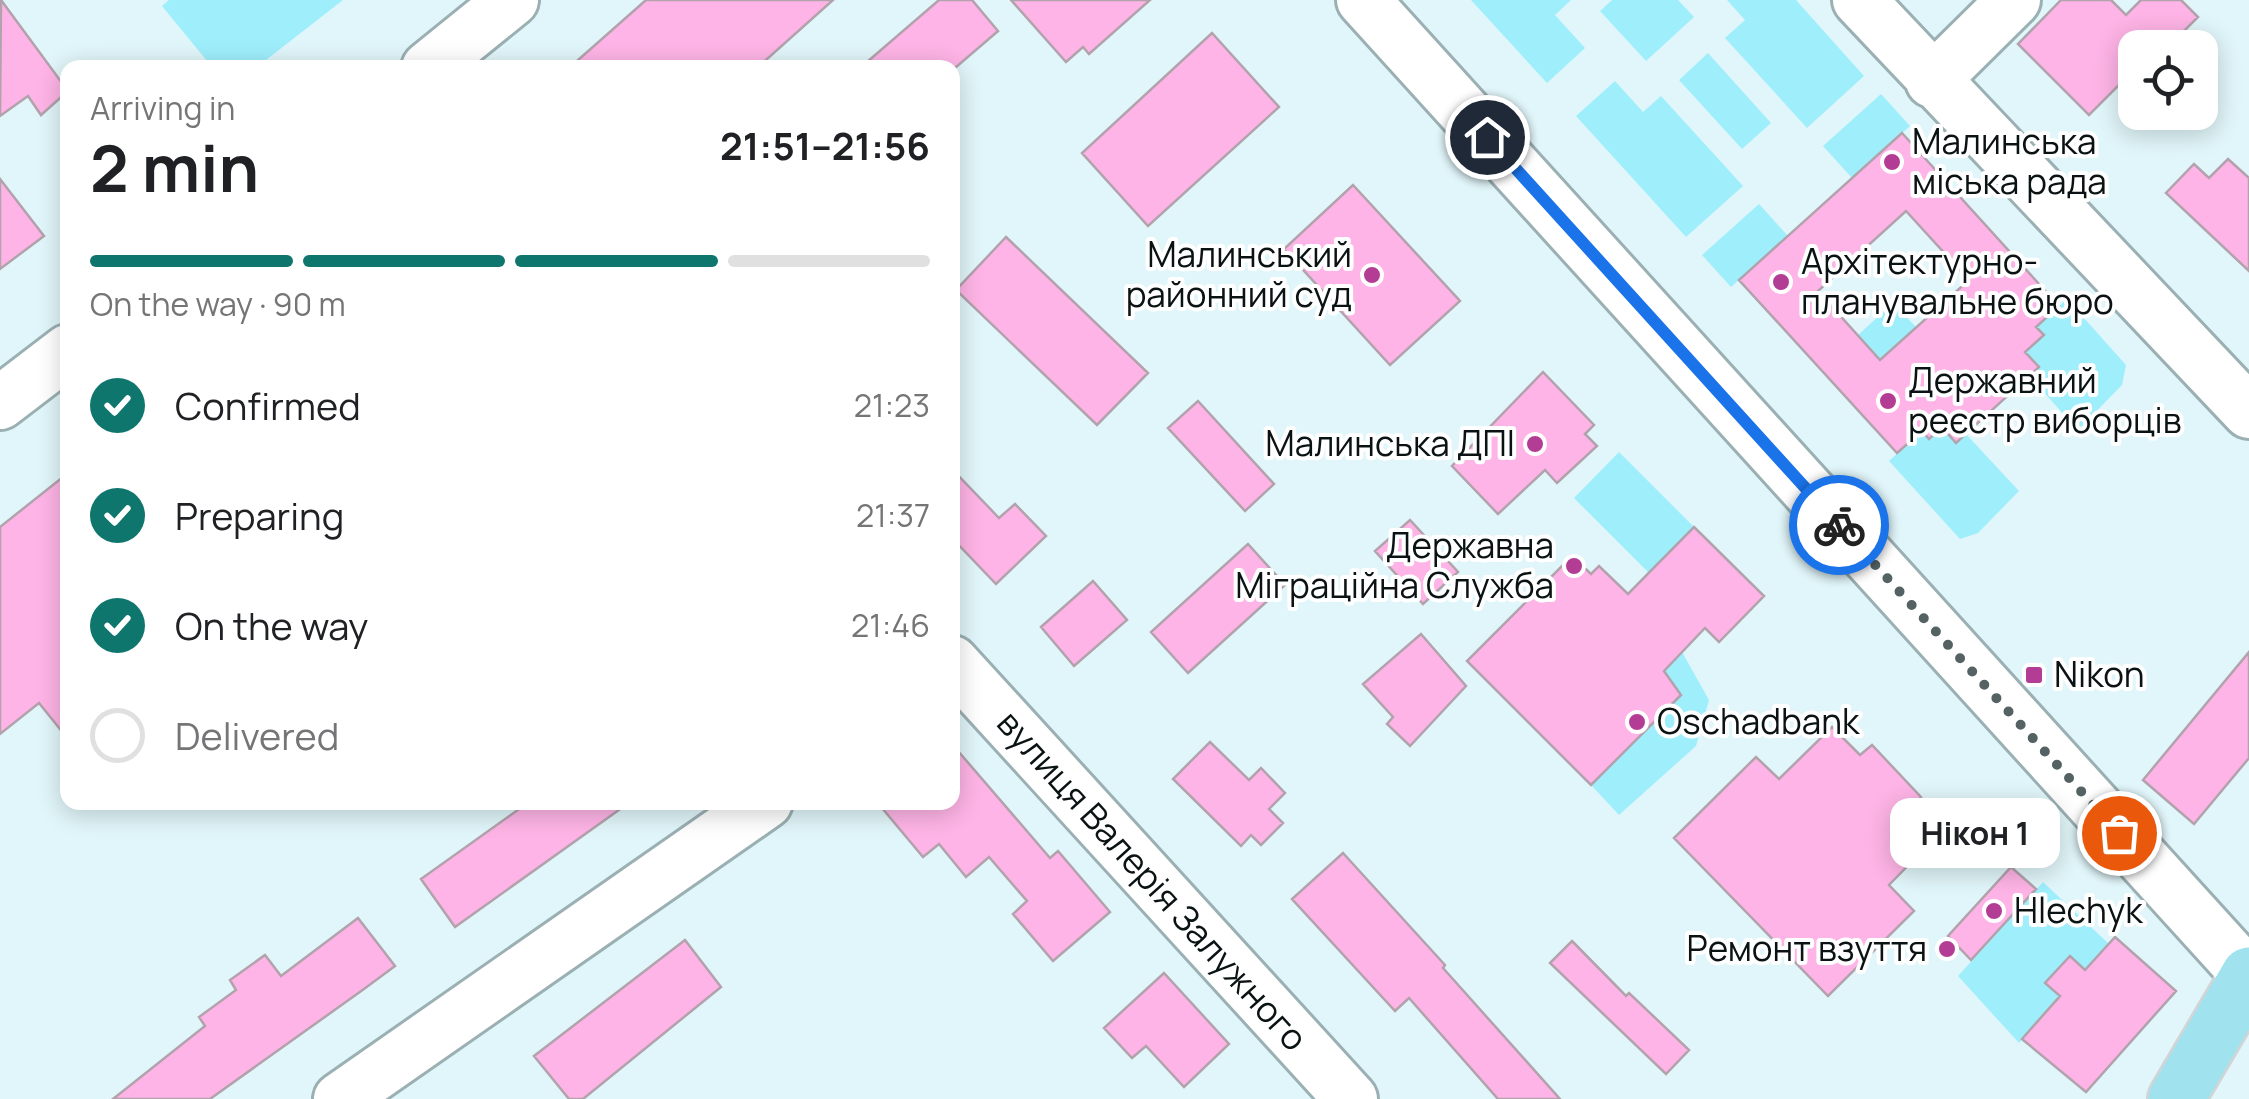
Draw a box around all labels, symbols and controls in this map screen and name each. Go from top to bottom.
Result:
map controls [2118,30,2218,130]
button: locate [2118,30,2218,130]
text: Arriving in [90,86,235,130]
pin [1445,95,1530,180]
icon: home [1460,110,1515,165]
place label: Малинська міська рада [1912,117,2107,205]
text: 21:51–21:56 [720,119,930,171]
text: 2 min [90,123,259,212]
marker: Малинська міська рада [1881,151,1903,173]
place label: Малинський районний суд [1126,230,1352,318]
place label: Архітектурно- планувальне бюро [1801,237,2114,325]
marker: Малинський районний суд [1361,264,1383,286]
marker: Архітектурно- планувальне бюро [1770,271,1792,293]
text: On the way · 90 m [90,282,346,326]
place label: Державний реєстр виборців [1908,356,2181,444]
icon: check [90,378,145,433]
text: Confirmed [175,379,361,431]
text: 21:23 [854,383,930,427]
marker: Державний реєстр виборців [1877,390,1899,412]
place label: Малинська ДПІ [1265,419,1515,467]
marker: Малинська ДПІ [1524,433,1546,455]
courier [1789,475,1889,575]
icon: check [90,488,145,543]
text: Preparing [175,489,344,541]
text: 21:37 [856,493,930,537]
icon: bike [1812,498,1867,553]
place label: Державна Міграційна Служба [1235,521,1554,609]
marker: Державна Міграційна Служба [1563,555,1585,577]
icon: check [90,598,145,653]
text: On the way [175,599,368,651]
text: 21:46 [851,603,930,647]
place label: Nikon [2054,650,2145,698]
marker: Nikon [2023,664,2045,686]
place label: Oschadbank [1657,697,1861,745]
street label: вулиця Валерія Залужного [987,700,1319,1061]
text: Delivered [175,709,339,761]
marker: Oschadbank [1626,711,1648,733]
pin [2077,791,2162,876]
callout: Нікон 1 [1889,798,2059,868]
icon: bag [2092,806,2147,861]
text: Нікон 1 [1920,811,2030,855]
place label: Hlechyk [2014,886,2144,934]
marker: Hlechyk [1983,900,2005,922]
place label: Ремонт взуття [1687,924,1927,972]
marker: Ремонт взуття [1936,938,1958,960]

